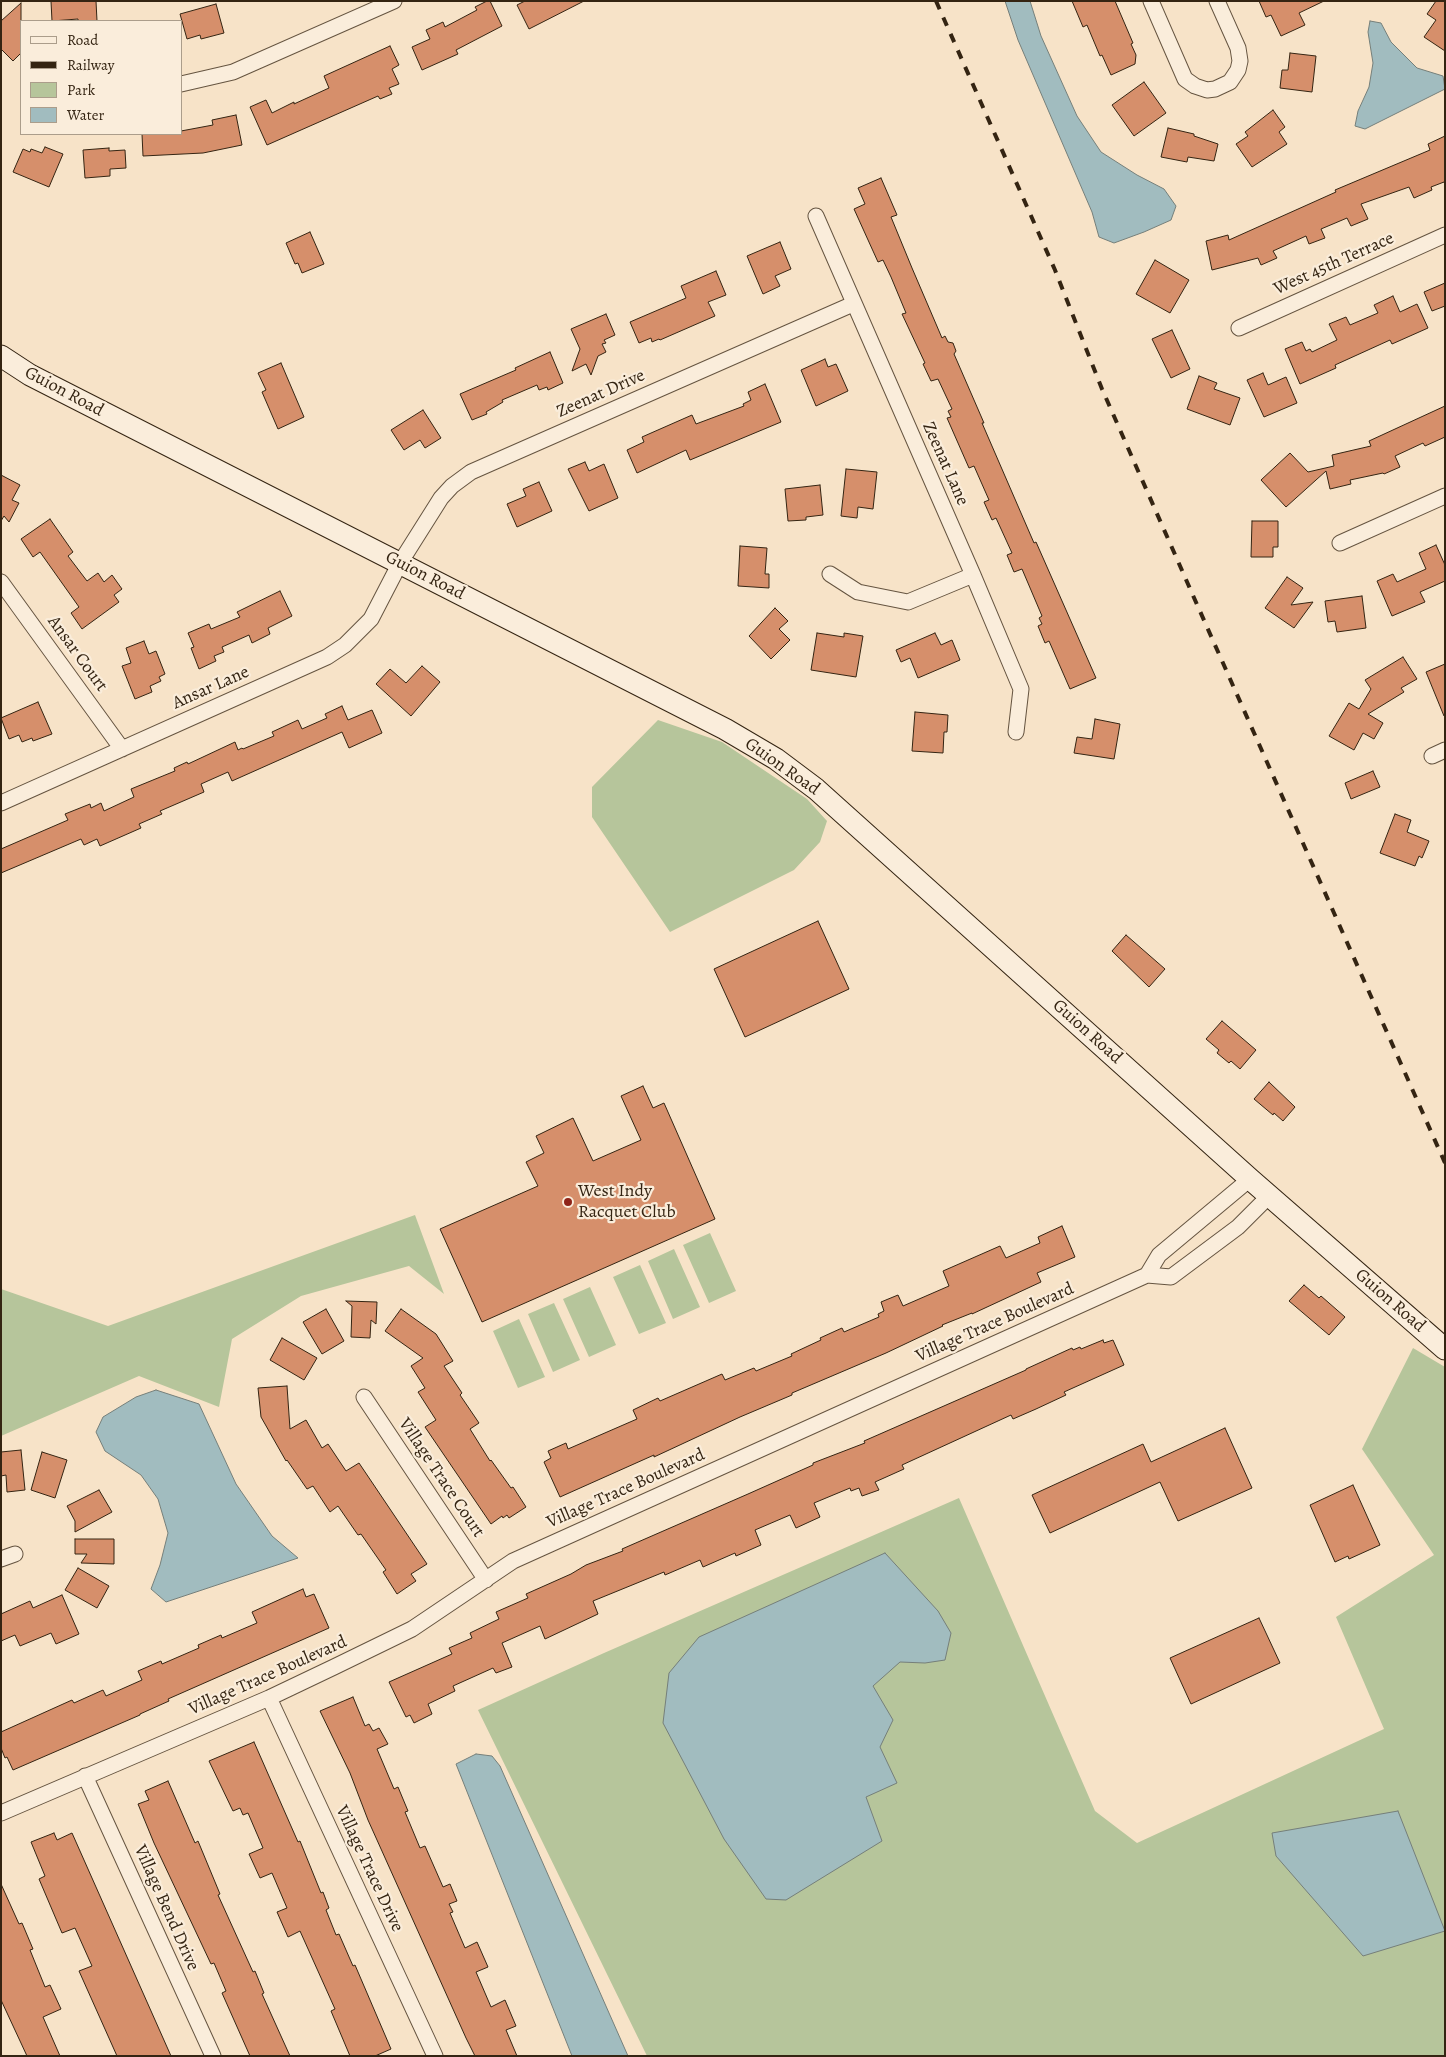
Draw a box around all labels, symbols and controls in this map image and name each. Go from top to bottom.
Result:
legend [20,20,182,135]
text: Road [67,30,98,50]
text: Railway [67,55,114,75]
text: Park [67,80,95,100]
text: Water [67,105,104,125]
street label: West 45th Terrace [1270,228,1398,300]
street label: Guion Road [21,362,107,422]
street label: Zeenat Drive [554,365,648,423]
street label: Zeenat Lane [917,419,973,509]
street label: Guion Road [382,547,468,605]
street label: Ansar Court [42,612,112,696]
street label: Ansar Lane [169,662,253,714]
street label: Guion Road [740,733,824,801]
street label: Guion Road [1048,995,1126,1069]
place label: West Indy Racquet Club [578,1181,676,1224]
marker: West Indy Racquet Club [562,1196,574,1208]
street label: Guion Road [1350,1265,1430,1337]
street label: Village Trace Boulevard [913,1278,1077,1368]
street label: Village Trace Court [393,1414,489,1542]
street label: Village Trace Boulevard [544,1444,708,1534]
street label: Village Trace Boulevard [186,1631,350,1721]
street label: Village Trace Drive [330,1802,408,1936]
street label: Village Bend Drive [129,1842,203,1974]

